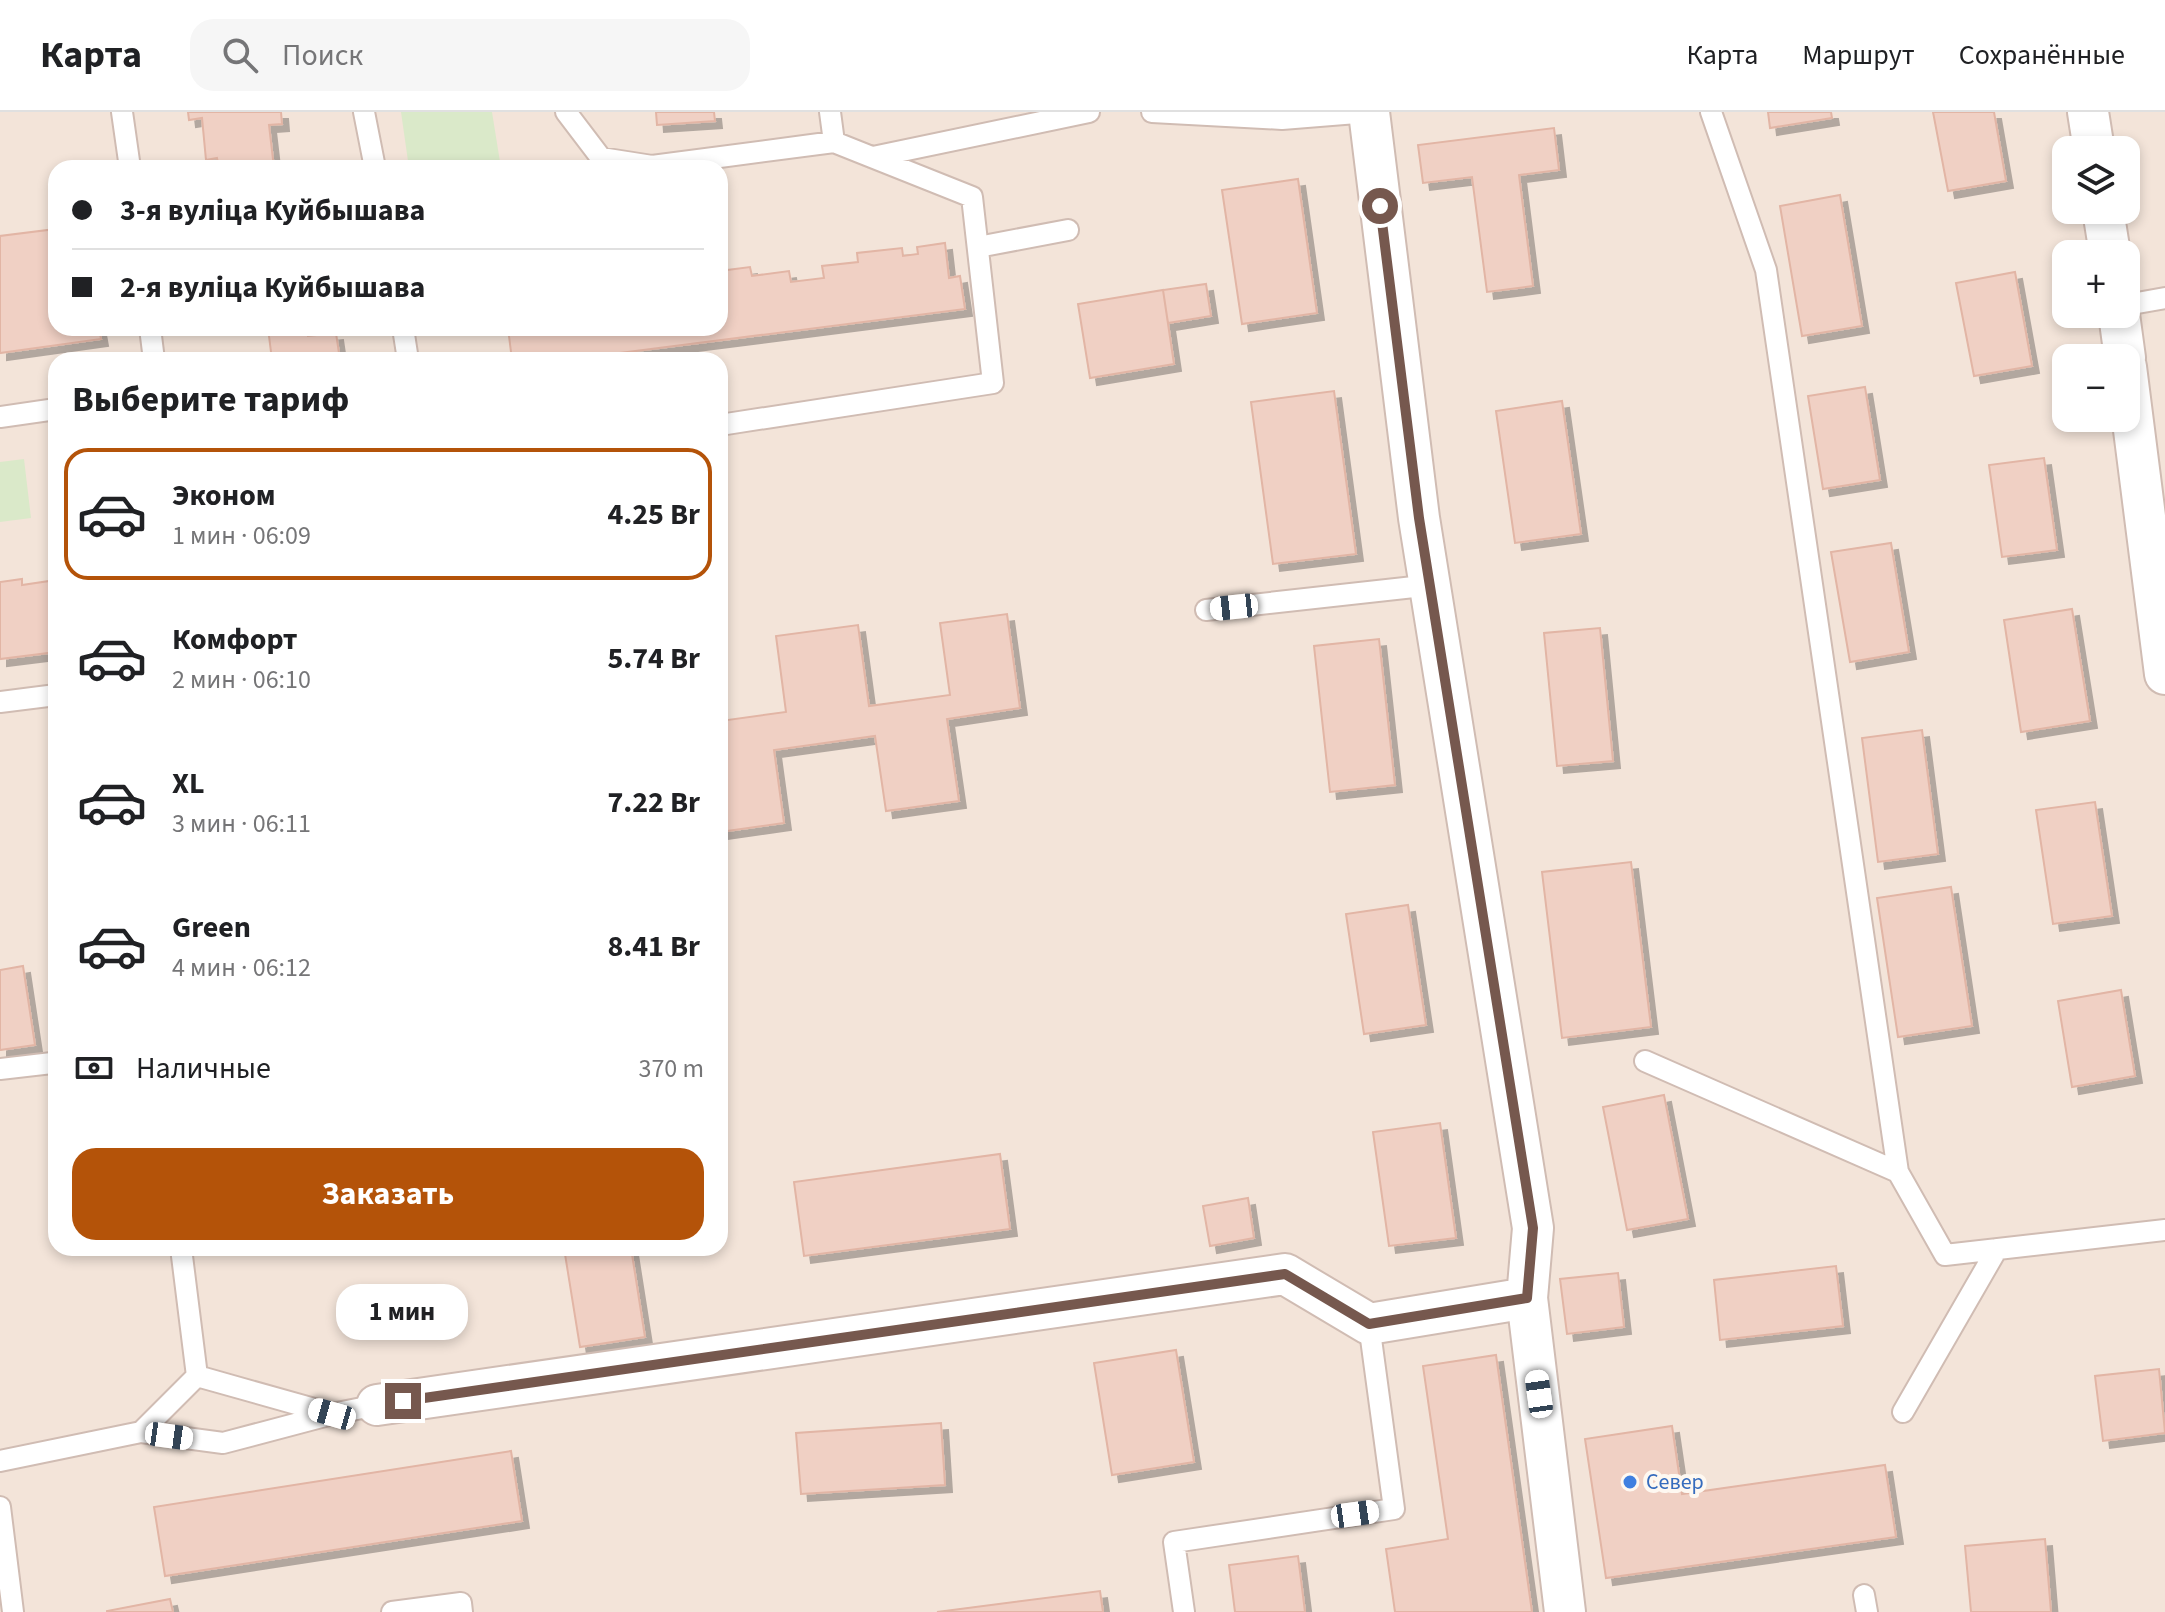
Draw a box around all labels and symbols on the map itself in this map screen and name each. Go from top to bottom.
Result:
route start [1362,188,1398,224]
car [1209,593,1259,621]
callout: 1 мин [337,1285,469,1341]
car [1524,1369,1554,1419]
route end [385,1383,421,1419]
car [306,1396,358,1432]
car [144,1421,194,1451]
place label: Север [1646,1466,1704,1498]
marker: Север [1621,1473,1639,1491]
car [1330,1499,1380,1529]

